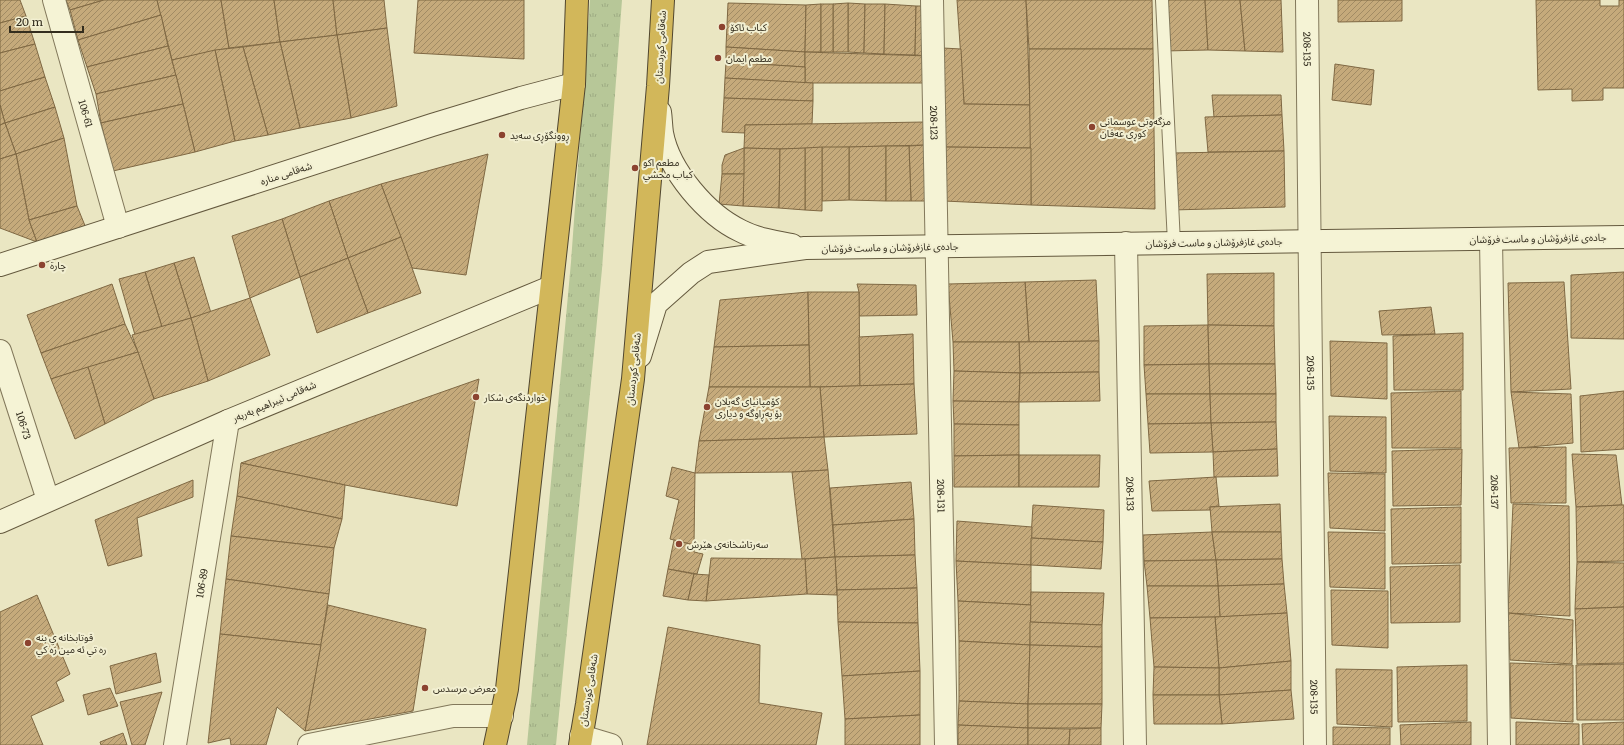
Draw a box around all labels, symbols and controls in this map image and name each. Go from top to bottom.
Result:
scale bar [10,8,83,34]
street label: شەقامی کوردستان [650,10,669,84]
text: 20 m [16,12,43,30]
place label: کباب ئاکۆ [730,19,768,34]
marker: کباب ئاکۆ [717,22,727,32]
street label: 208-135 [1300,32,1316,66]
place label: مطعم ايمان [726,50,772,66]
marker: مطعم ايمان [713,53,723,63]
street label: 106-61 [75,98,98,129]
street label: 208-123 [927,106,943,140]
place label: مزگەوتی عوسمانی کوڕی عەفان [1100,113,1171,142]
marker: مزگەوتی عوسمانی کوڕی عەفان [1087,122,1097,132]
place label: ڕوونگۆڕی سەید [510,127,570,144]
marker: ڕوونگۆڕی سەید [497,130,507,140]
place label: مطعم اكو كباب محشي [643,154,694,182]
street label: شەقامی منارە [258,157,314,188]
marker: مطعم اكو كباب محشي [630,163,640,173]
street label: جاده‌ی غازفرۆشان و ماست فرۆشان [1469,229,1607,246]
street label: جاده‌ی غازفرۆشان و ماست فرۆشان [1145,233,1283,250]
street label: جاده‌ی غازفرۆشان و ماست فرۆشان [821,238,959,255]
place label: چارة [50,257,66,272]
marker: چارة [37,260,47,270]
street label: شەقامی کوردستان [621,332,644,406]
street label: 208-135 [1304,356,1319,390]
street label: شەقامی ئیبراهیم بەربەر [229,376,319,426]
place label: خواردنگەی شکار [483,389,547,404]
marker: خواردنگەی شکار [471,392,481,402]
place label: کۆمپانیای گەیلان بۆ پەڕاوگە و دیاری [715,393,782,422]
marker: کۆمپانیای گەیلان بۆ پەڕاوگە و دیاری [702,402,712,412]
street label: 106-73 [13,409,36,441]
street label: 208-137 [1488,475,1503,509]
street label: 208-133 [1123,477,1139,511]
street label: 208-131 [934,479,950,513]
place label: سەرتاشخانەی هێرش [687,536,769,551]
marker: سەرتاشخانەی هێرش [674,539,684,549]
street label: 106-89 [191,567,211,599]
place label: قوتابخانه ي بنه ره تي ئه مين زه كي [36,629,107,657]
marker: قوتابخانه ي بنه ره تي ئه مين زه كي [23,638,33,648]
street label: شەقامی کوردستان [574,653,601,727]
place label: معرض مرسدس [433,680,496,695]
street label: 208-135 [1307,680,1323,714]
marker: معرض مرسدس [420,683,430,693]

